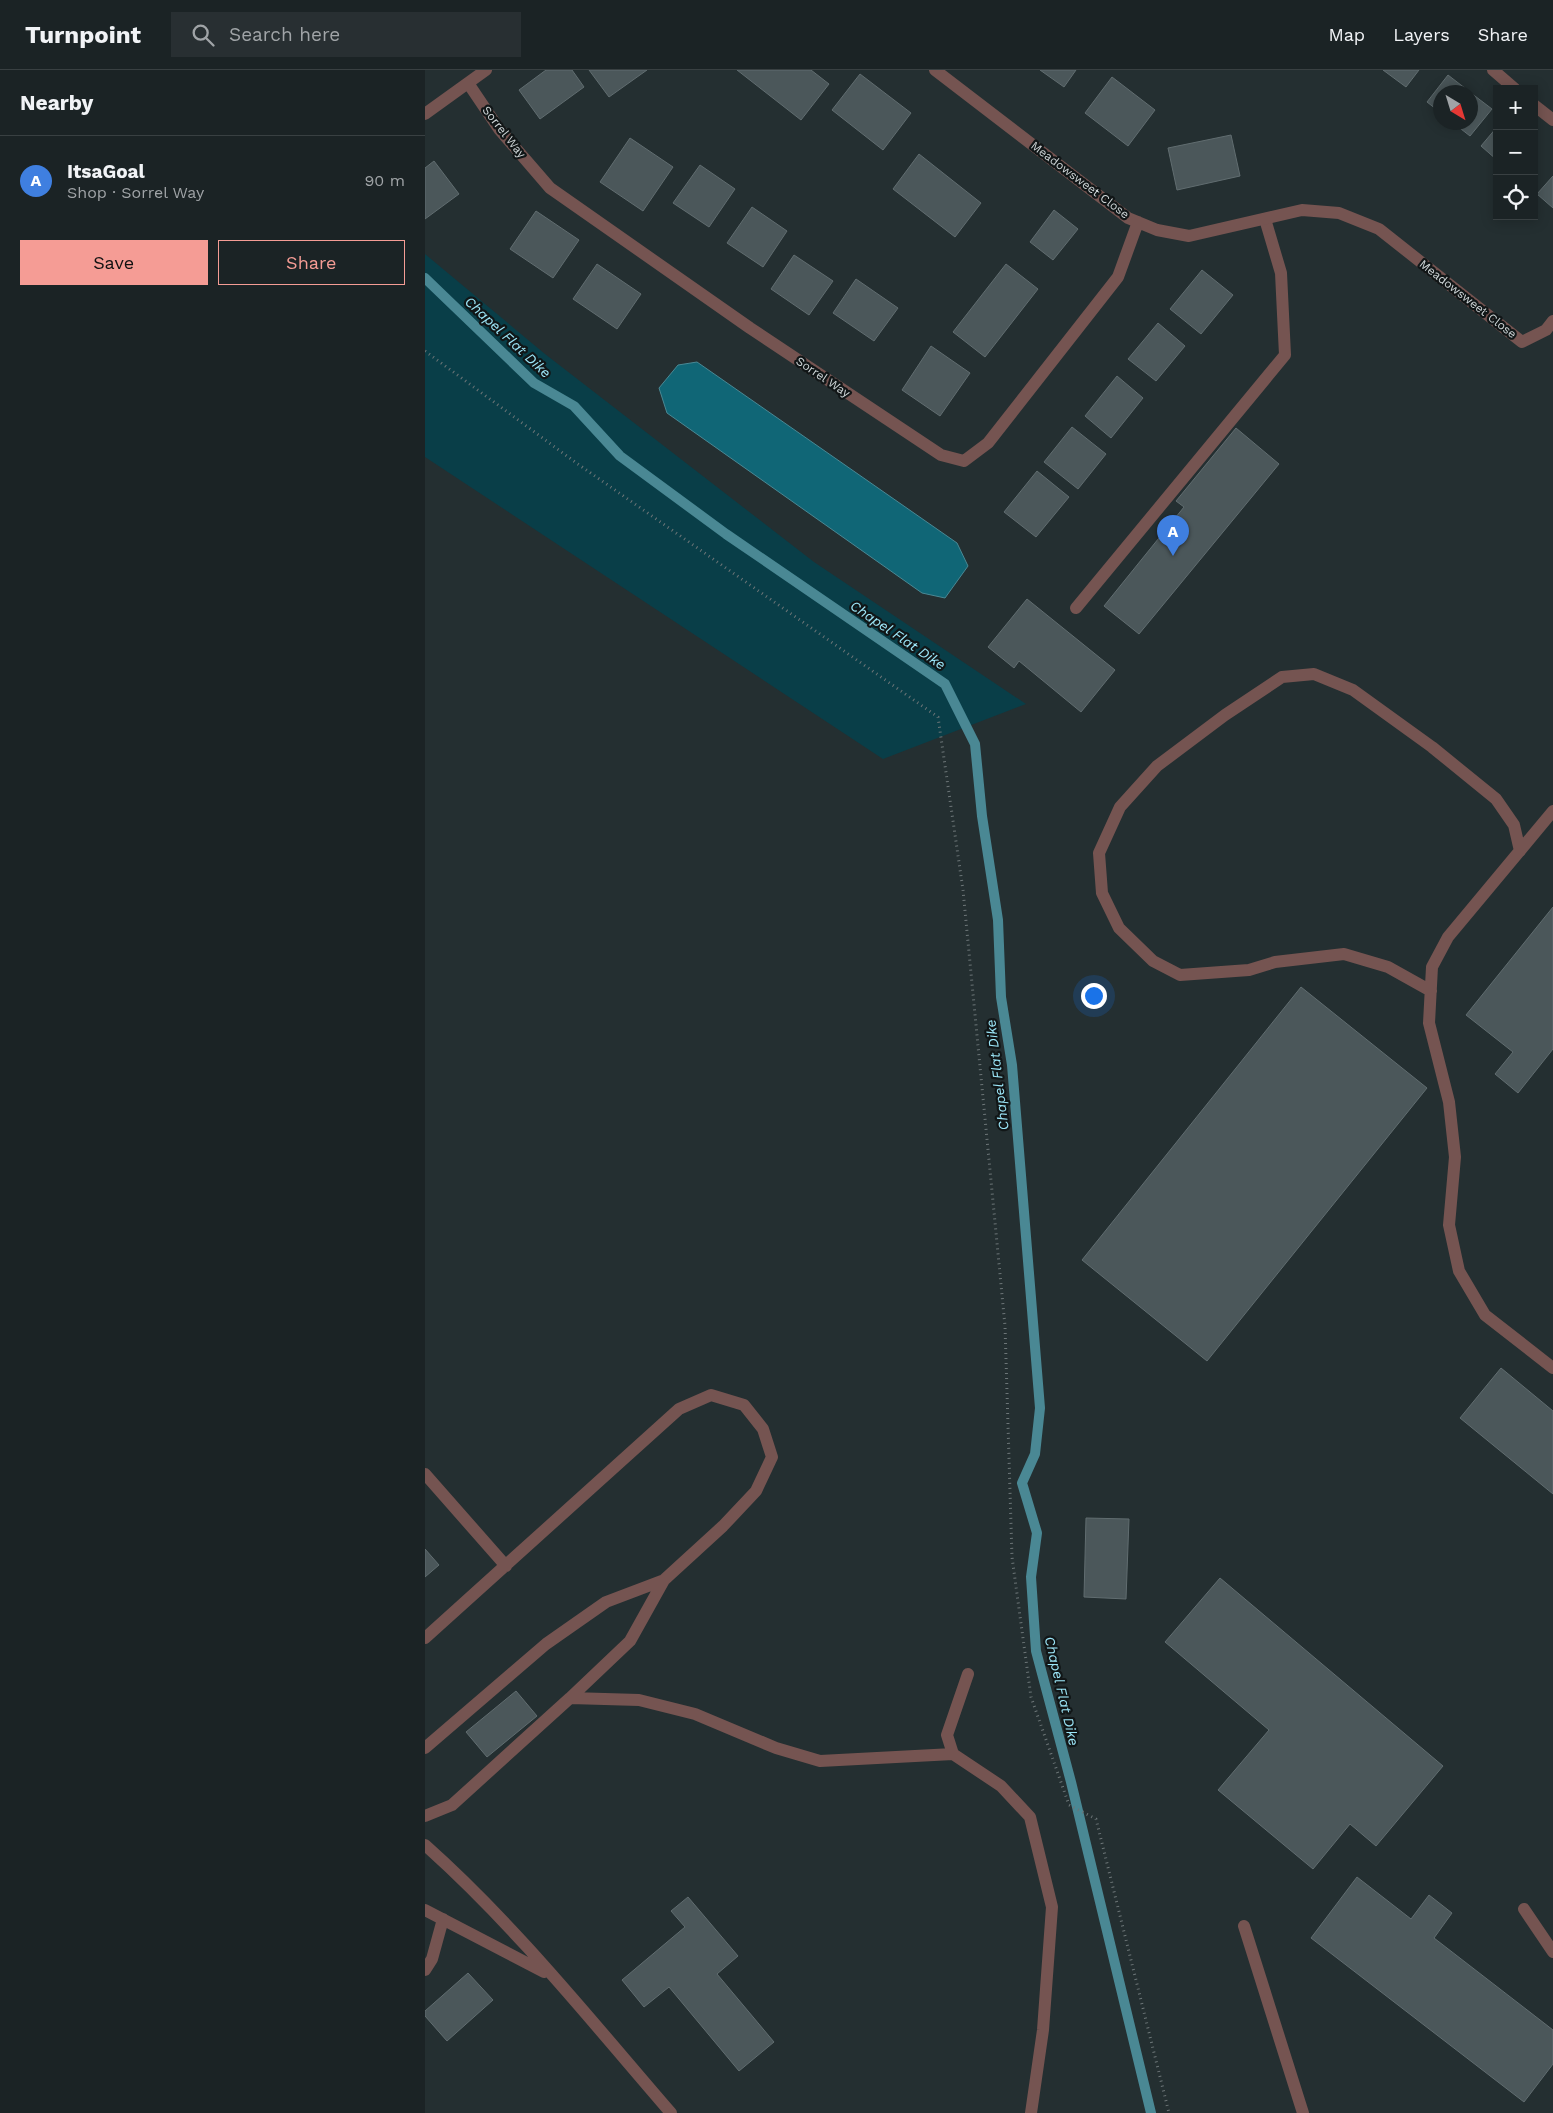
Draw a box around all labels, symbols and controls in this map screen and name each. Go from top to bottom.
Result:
search box [171,12,521,57]
text: Turnpoint [25,21,141,49]
icon: search [189,21,217,49]
text: Search here [229,23,340,46]
text: Map [1328,24,1365,45]
text: Layers [1393,24,1450,45]
text: Share [1478,24,1528,45]
north arrow [1433,85,1478,130]
map controls [1493,85,1538,220]
button: + [1493,85,1538,130]
text: Nearby [20,90,93,115]
street label: Sorrel Way [479,103,529,161]
button: − [1493,130,1538,175]
street label: Meadowsweet Close [1028,139,1132,222]
text: ItsaGoal [67,160,145,183]
text: A [31,171,41,190]
text: 90 m [364,171,405,190]
button: locate [1493,175,1538,220]
text: Shop · Sorrel Way [67,183,204,202]
button: Save [20,240,208,285]
button: Share [218,240,405,285]
street label: Meadowsweet Close [1417,257,1519,341]
water label: Chapel Flat Dike [462,293,554,381]
street label: Sorrel Way [793,354,853,401]
pin: A [1157,515,1189,556]
water label: Chapel Flat Dike [847,597,949,673]
your location [1081,983,1107,1009]
water label: Chapel Flat Dike [982,1019,1012,1131]
water label: Chapel Flat Dike [1042,1635,1082,1747]

